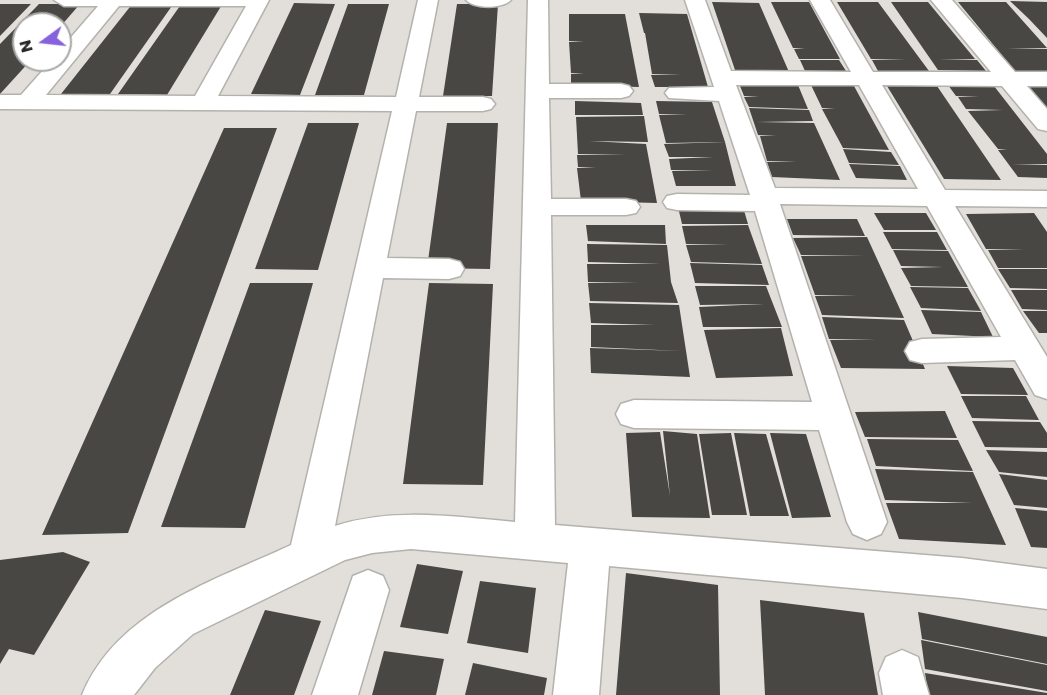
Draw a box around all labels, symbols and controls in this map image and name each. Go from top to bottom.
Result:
north arrow [12,12,72,72]
text: N [13,37,39,55]

